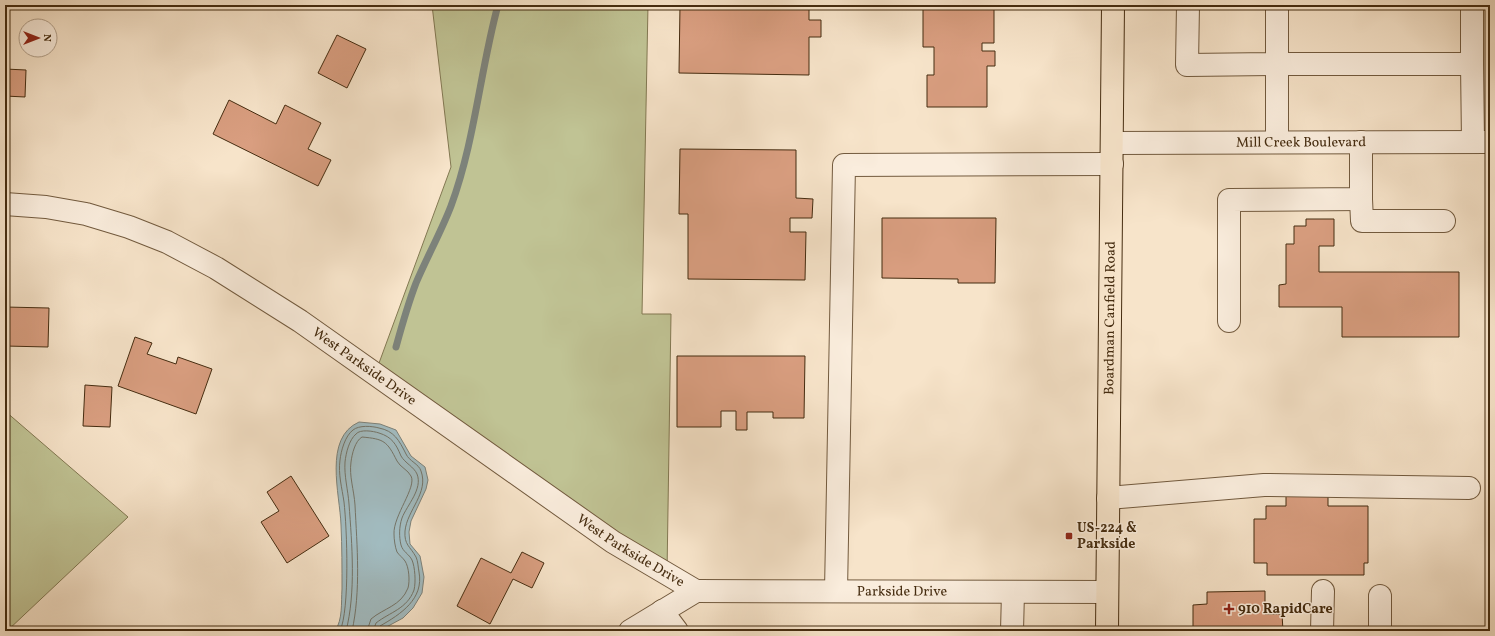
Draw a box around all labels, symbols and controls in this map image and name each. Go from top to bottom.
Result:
north arrow [18,18,58,58]
text: N [39,34,54,42]
street label: Mill Creek Boulevard [1236,133,1366,152]
street label: Boardman Canfield Road [1100,241,1120,395]
street label: West Parkside Drive [308,323,421,410]
street label: West Parkside Drive [573,510,688,592]
place label: US-224 & Parkside [1077,519,1137,554]
marker: US-224 & Parkside [1064,531,1074,541]
street label: Parkside Drive [857,582,948,601]
place label: 910 RapidCare [1238,600,1333,619]
marker: 910 RapidCare [1223,603,1235,615]

